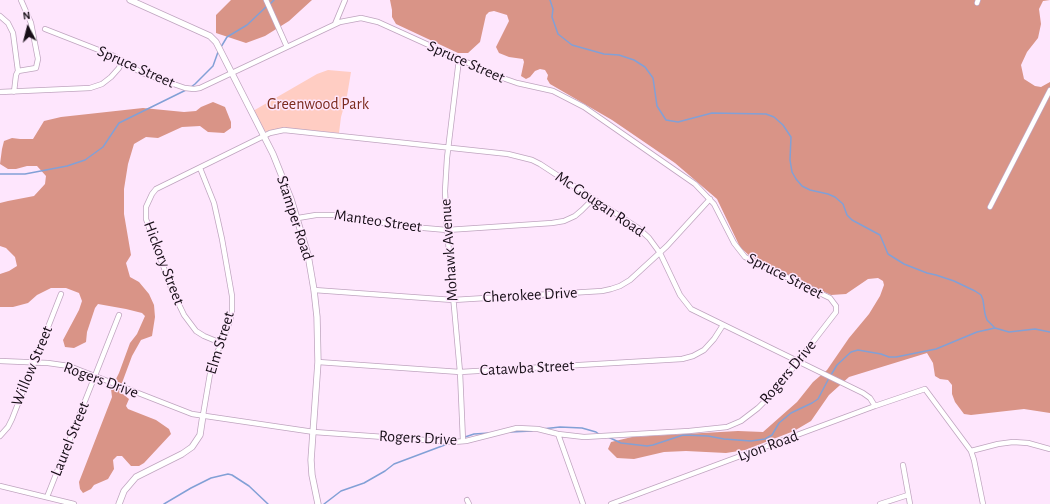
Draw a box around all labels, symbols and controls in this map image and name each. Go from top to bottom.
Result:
north arrow [8,8,48,48]
text: N [22,10,31,22]
street label: Spruce Street [424,36,508,88]
street label: Spruce Street [94,41,178,93]
park label: Greenwood Park [267,94,369,114]
street label: Mc Gougan Road [552,167,648,241]
street label: Stamper Road [272,173,318,263]
street label: Mohawk Avenue [436,198,462,302]
street label: Manteo Street [333,205,423,237]
street label: Hickory Street [139,218,189,308]
street label: Spruce Street [744,249,826,303]
street label: Cherokee Drive [482,283,578,307]
street label: Elm Street [201,309,239,377]
street label: Willow Street [7,323,57,409]
street label: Rogers Drive [755,336,821,408]
street label: Catawba Street [479,356,575,380]
street label: Rogers Drive [61,358,141,402]
street label: Laurel Street [46,399,94,479]
street label: Rogers Drive [378,426,458,450]
street label: Lyon Road [735,426,801,466]

